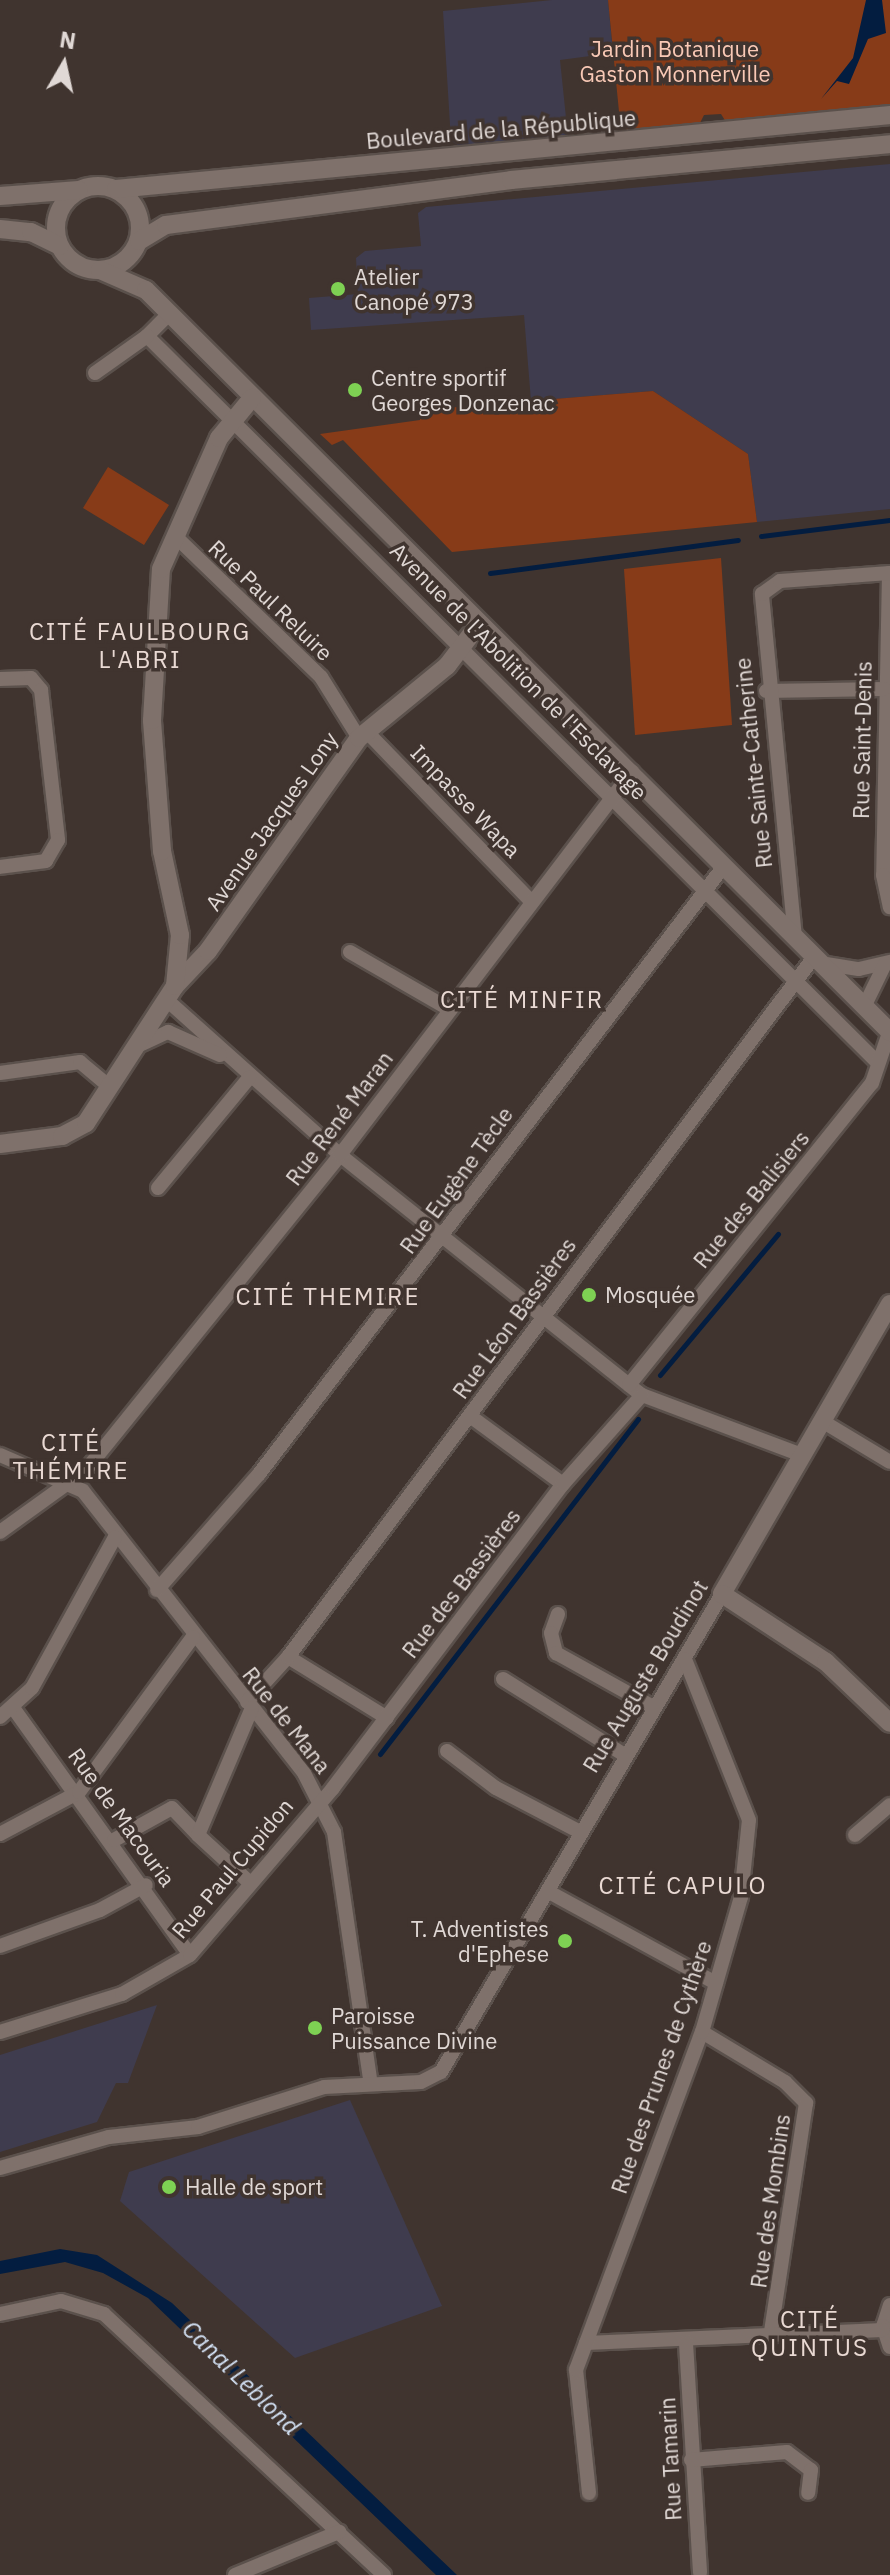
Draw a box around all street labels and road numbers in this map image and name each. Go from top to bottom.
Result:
street label: Boulevard de la République [365,104,637,154]
street label: Rue Paul Reluire [203,534,339,666]
street label: Avenue de l'Abolition de l'Esclavage [385,537,653,805]
street label: Rue Sainte-Catherine [729,657,777,869]
street label: Rue Saint-Denis [847,661,877,819]
street label: Avenue Jacques Lony [199,727,343,915]
street label: Impasse Wapa [406,739,526,863]
street label: Rue René Maran [280,1046,398,1190]
street label: Rue Eugène Tècle [394,1102,518,1258]
street label: Rue des Balisiers [687,1125,815,1273]
street label: Rue Léon Bassières [447,1232,581,1404]
street label: Rue des Bassières [396,1503,526,1663]
street label: Rue Auguste Boudinot [577,1575,713,1777]
street label: Rue de Mana [237,1662,337,1778]
street label: Rue de Macouria [63,1743,181,1891]
street label: Rue Paul Cupidon [166,1793,298,1943]
street label: Rue des Prunes de Cythère [605,1937,717,2197]
street label: Rue des Mombins [745,2112,795,2290]
street label: Rue Tamarin [654,2397,686,2521]

